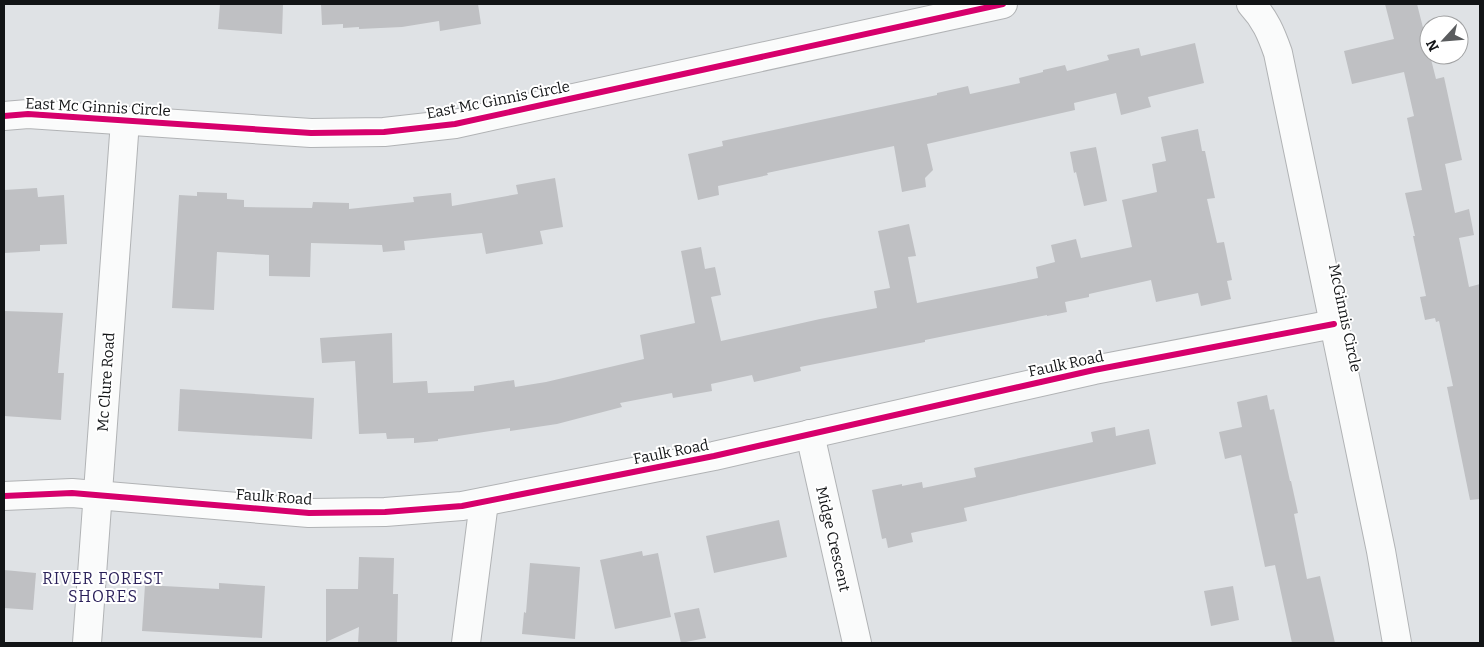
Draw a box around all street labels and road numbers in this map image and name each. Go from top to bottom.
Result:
street label: East Mc Ginnis Circle [425,77,571,123]
street label: East Mc Ginnis Circle [25,94,171,120]
street label: McGinnis Circle [1325,262,1365,374]
street label: Mc Clure Road [94,332,118,432]
street label: Faulk Road [1027,347,1105,381]
street label: Faulk Road [632,436,710,468]
street label: Faulk Road [235,485,313,509]
street label: Midge Crescent [812,485,854,594]

